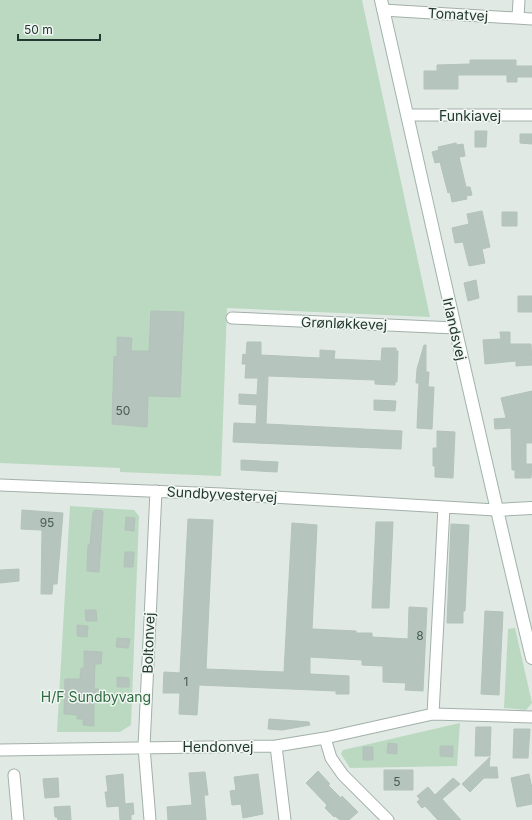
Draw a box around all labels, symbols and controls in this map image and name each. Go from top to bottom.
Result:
street label: Tomatvej [427,4,489,24]
scale bar [18,16,100,42]
text: 50 m [24,22,53,37]
street label: Funkiavej [439,107,501,124]
street label: Irlandsvej [440,296,470,362]
street label: Grønløkkevej [301,313,387,333]
house number: 50 [116,403,130,418]
street label: Sundbyvestervej [166,483,278,505]
house number: 95 [40,515,54,530]
street label: Boltonvej [138,612,158,674]
house number: 8 [416,628,424,643]
house number: 1 [184,674,188,689]
park label: H/F Sundbyvang [41,688,151,705]
street label: Hendonvej [182,738,254,755]
house number: 5 [393,774,401,789]

